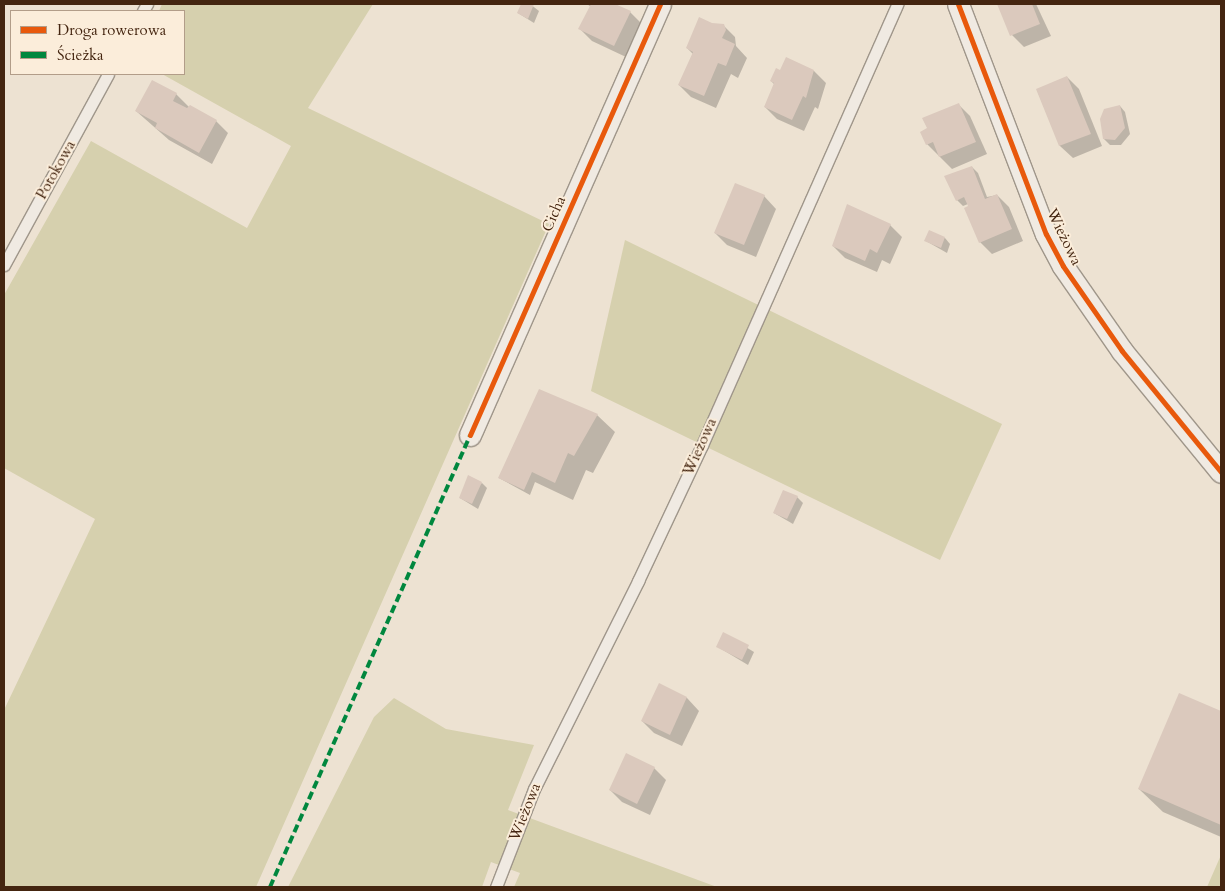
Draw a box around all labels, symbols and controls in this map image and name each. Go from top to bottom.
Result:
legend [10,10,185,75]
text: Droga rowerowa [57,20,166,40]
text: Ścieżka [57,45,104,65]
street label: Potokowa [33,137,79,203]
street label: Cicha [538,193,570,235]
street label: Wieżowa [1043,206,1085,268]
street label: Wieżowa [679,416,721,478]
street label: Wieżowa [505,780,545,844]

